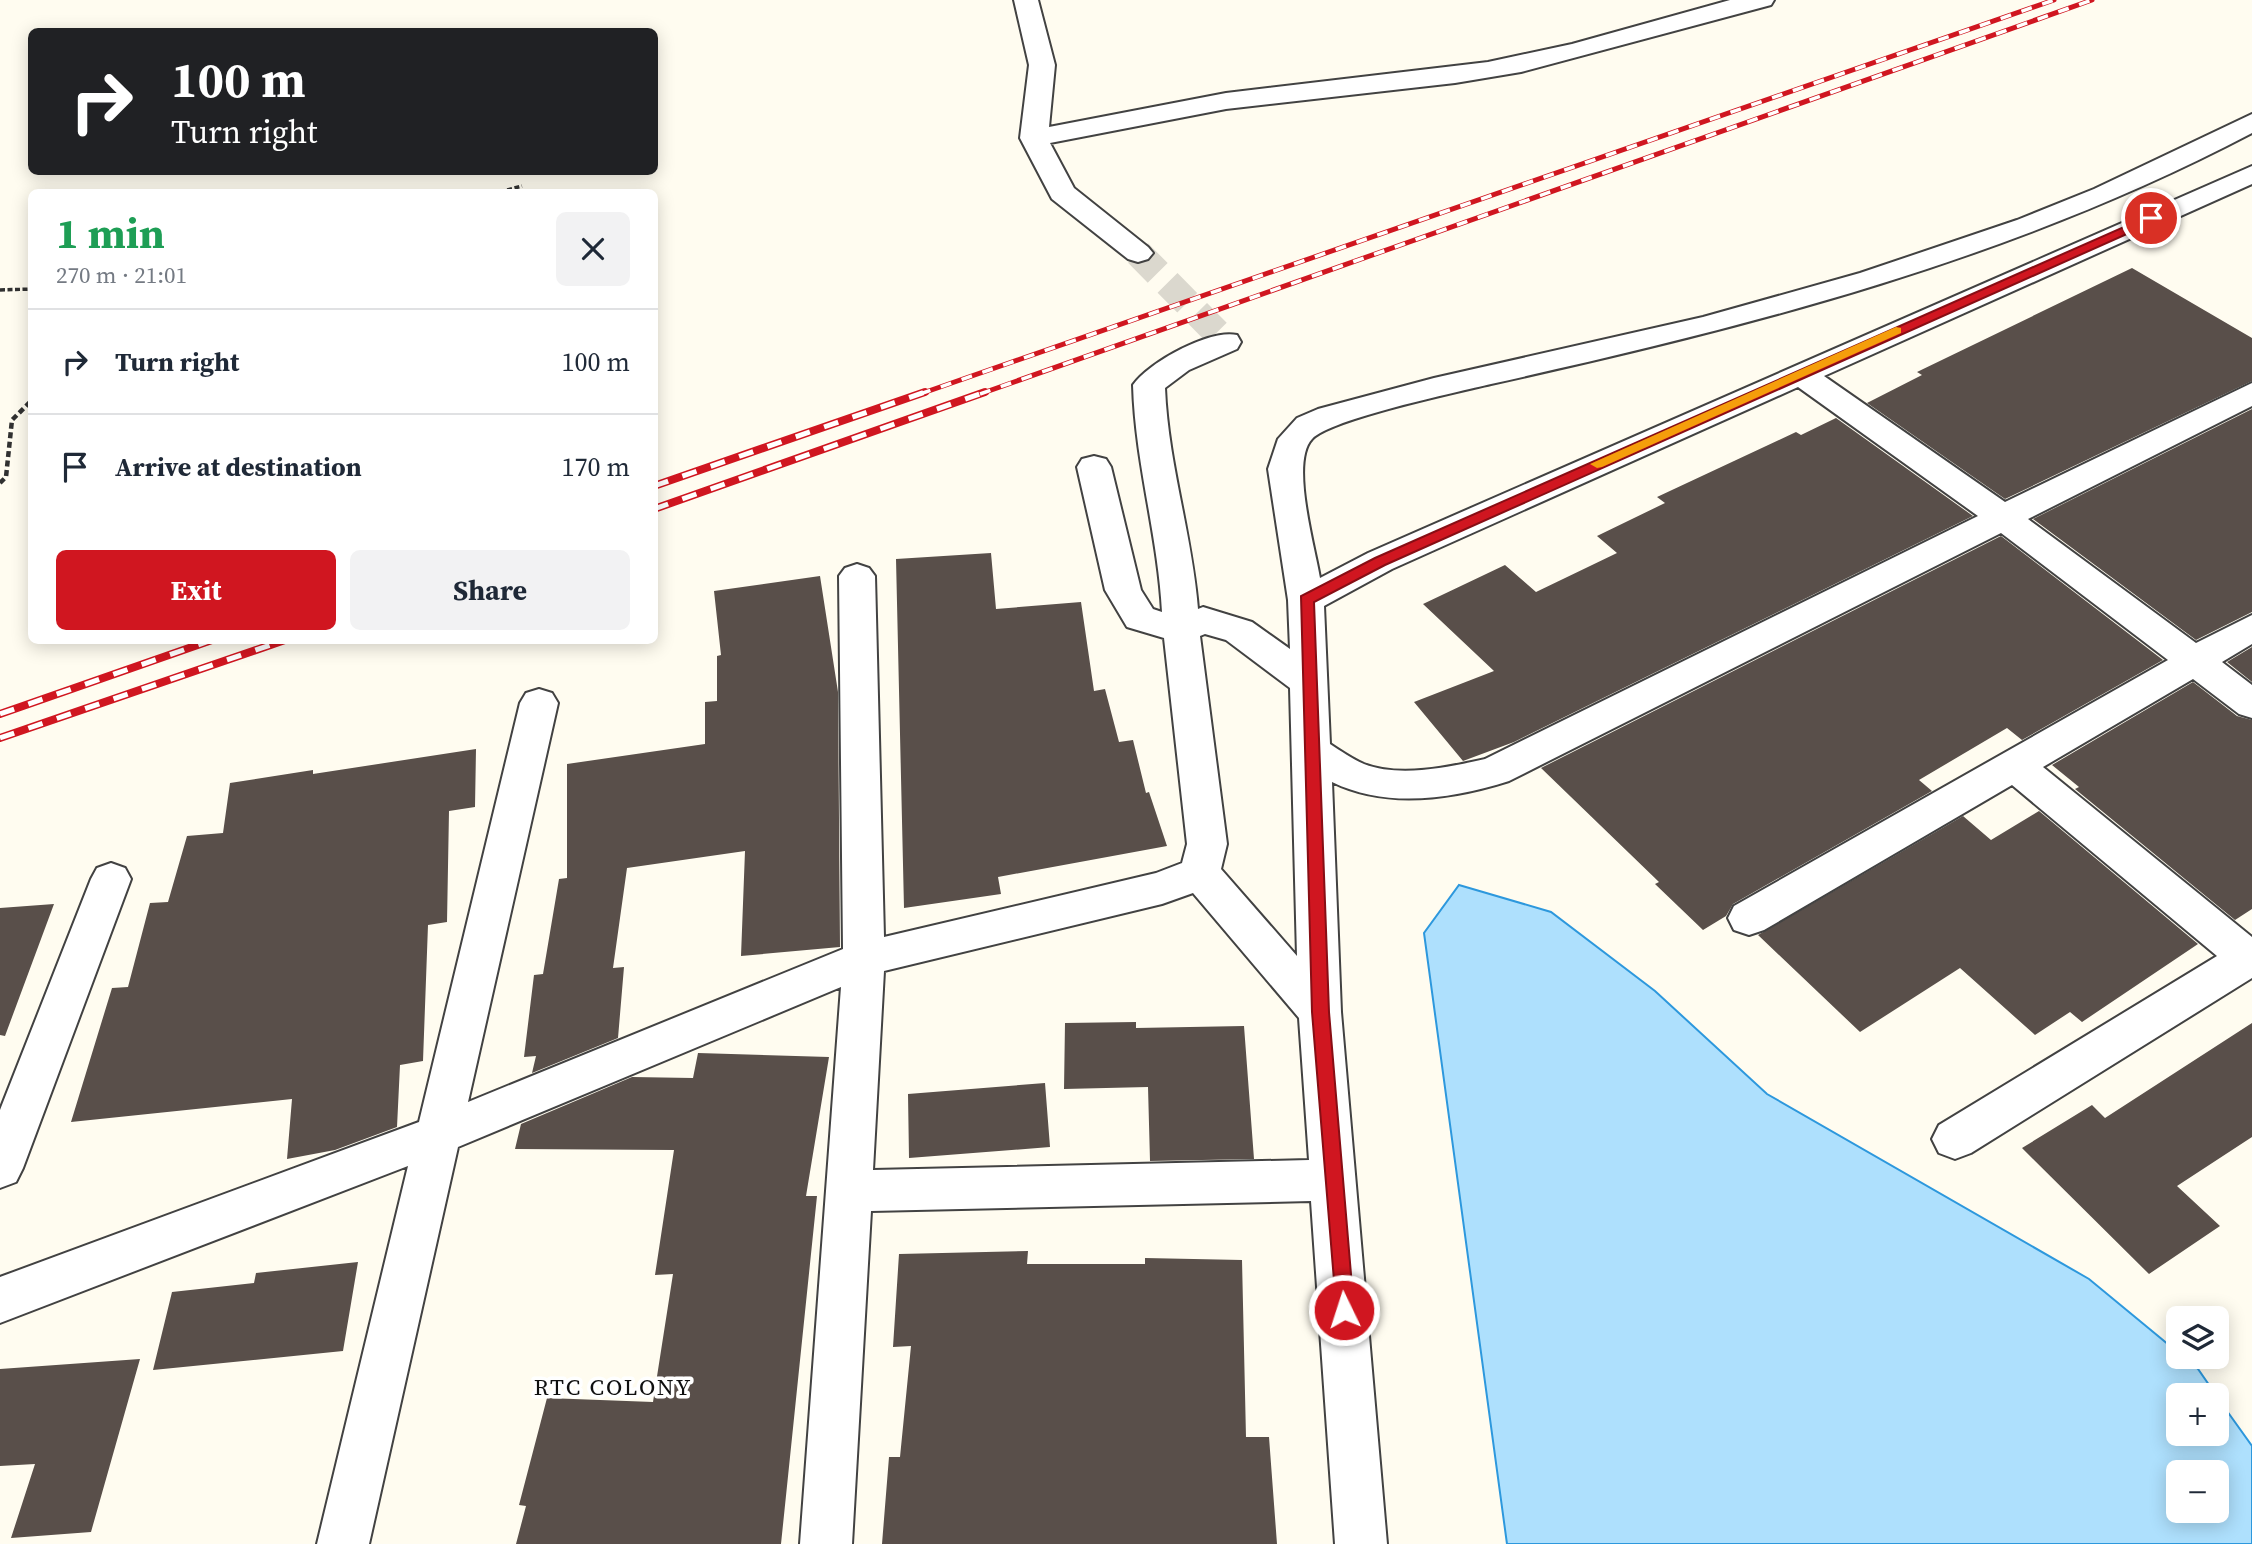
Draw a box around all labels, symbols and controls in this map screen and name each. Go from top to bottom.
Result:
text: 100 m [171,46,306,113]
icon: right [56,56,147,147]
text: Turn right [171,110,317,154]
pin [2121,188,2181,248]
icon: arrive [2132,199,2170,237]
text: 1 min [56,204,165,262]
button: close [556,212,630,286]
text: 270 m · 21:01 [56,259,187,291]
icon: right [56,343,94,381]
text: Turn right [115,344,239,380]
text: 100 m [562,344,630,380]
icon: arrive [56,448,94,486]
text: Arrive at destination [115,449,362,485]
text: 170 m [562,449,630,485]
button: Exit [56,550,336,630]
button: Share [350,550,630,630]
position arrow [1307,1273,1381,1347]
map controls [2166,1306,2229,1523]
button: layers [2166,1306,2229,1369]
district label: RTC COLONY [534,1371,692,1403]
button: + [2166,1383,2229,1446]
button: − [2166,1460,2229,1523]

